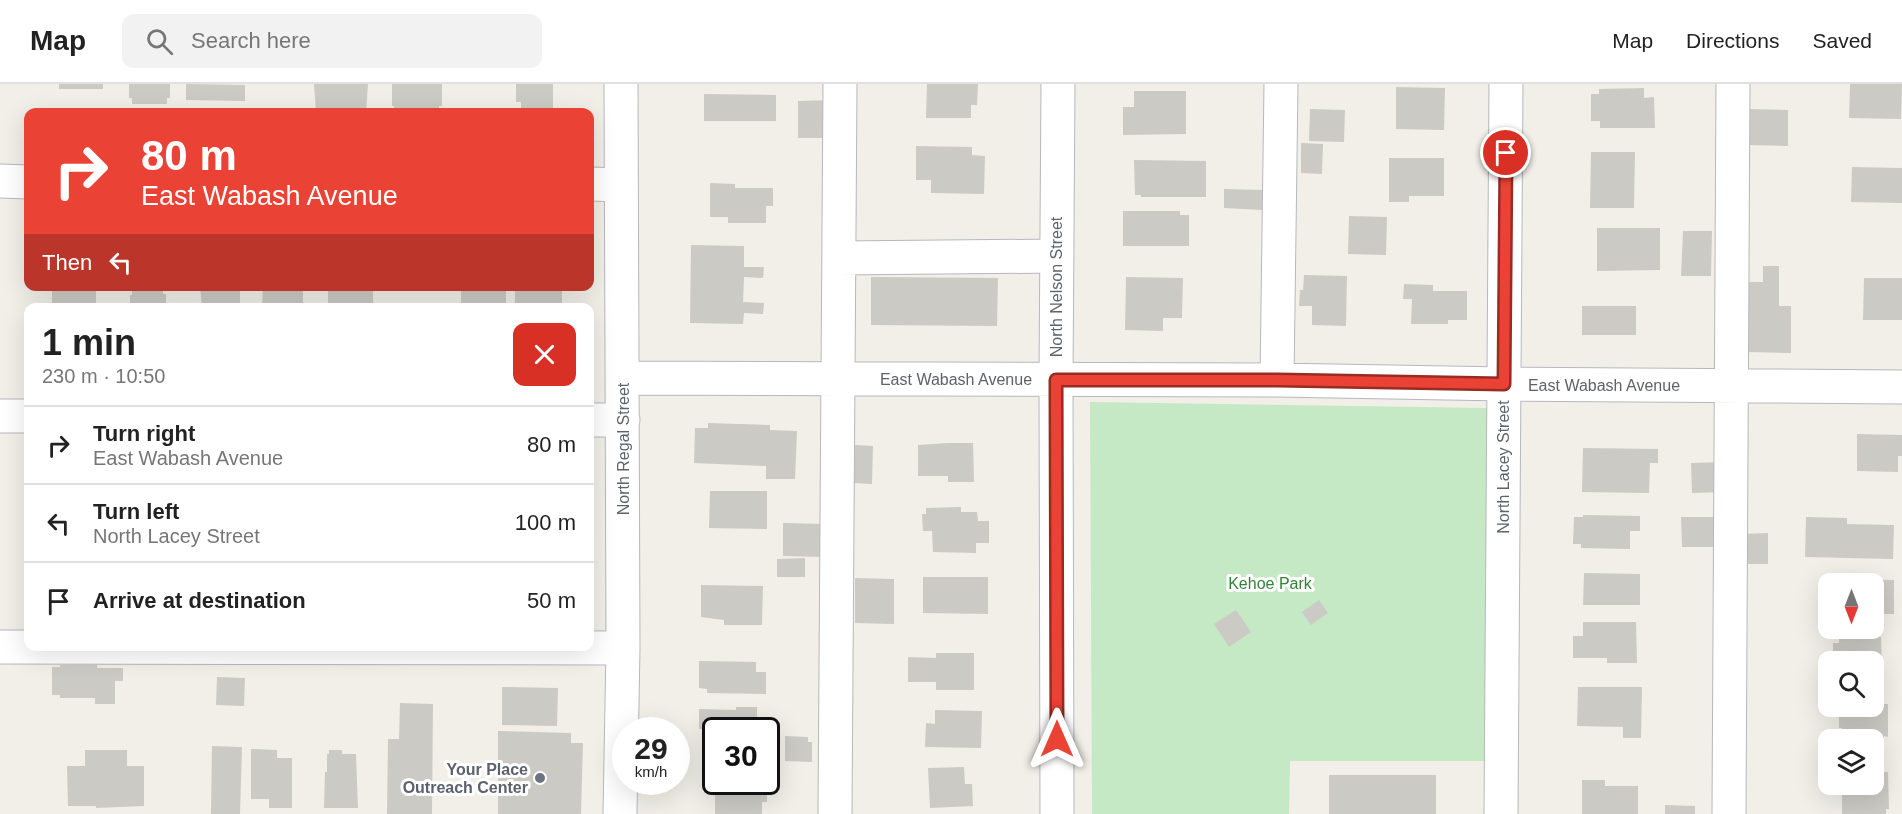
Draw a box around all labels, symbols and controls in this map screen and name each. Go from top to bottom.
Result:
search box [122,14,542,68]
text: Map [30,25,86,56]
icon: search [143,25,176,58]
text: Search here [191,28,311,53]
text: Map [1612,29,1653,52]
text: Directions [1686,29,1779,52]
text: Saved [1812,29,1872,52]
pin [1480,127,1531,178]
icon: right [42,132,120,210]
text: 80 m [141,132,237,179]
icon: arrive [1489,136,1522,169]
text: East Wabash Avenue [141,181,398,211]
street label: North Nelson Street [1048,216,1065,357]
icon: left [104,246,137,279]
text: Then [42,250,92,275]
text: 1 min [42,322,136,363]
button: close [513,323,576,386]
text: 230 m · 10:50 [42,365,165,387]
street label: East Wabash Avenue [880,371,1032,388]
street label: East Wabash Avenue [1528,377,1680,394]
street label: North Regal Street [615,382,632,515]
street label: North Lacey Street [1495,400,1512,534]
text: Turn right [93,421,195,446]
icon: right [42,429,75,462]
text: 80 m [527,432,576,457]
text: East Wabash Avenue [93,447,283,469]
text: Turn left [93,499,179,524]
icon: left [42,507,75,540]
text: 100 m [515,510,576,535]
text: North Lacey Street [93,525,260,547]
north arrow [1818,573,1884,639]
map controls [1818,573,1884,795]
park label: Kehoe Park [1228,575,1313,592]
icon: arrive [42,585,75,618]
text: Arrive at destination [93,588,306,613]
text: 50 m [527,588,576,613]
button: search [1818,651,1884,717]
position arrow [1025,707,1089,771]
speed limit sign: 30 [702,717,780,795]
button: layers [1818,729,1884,795]
text: 29 [634,732,668,765]
place label: Your Place Outreach Center [403,761,528,796]
text: km/h [635,763,667,780]
marker: Your Place Outreach Center [533,771,547,785]

